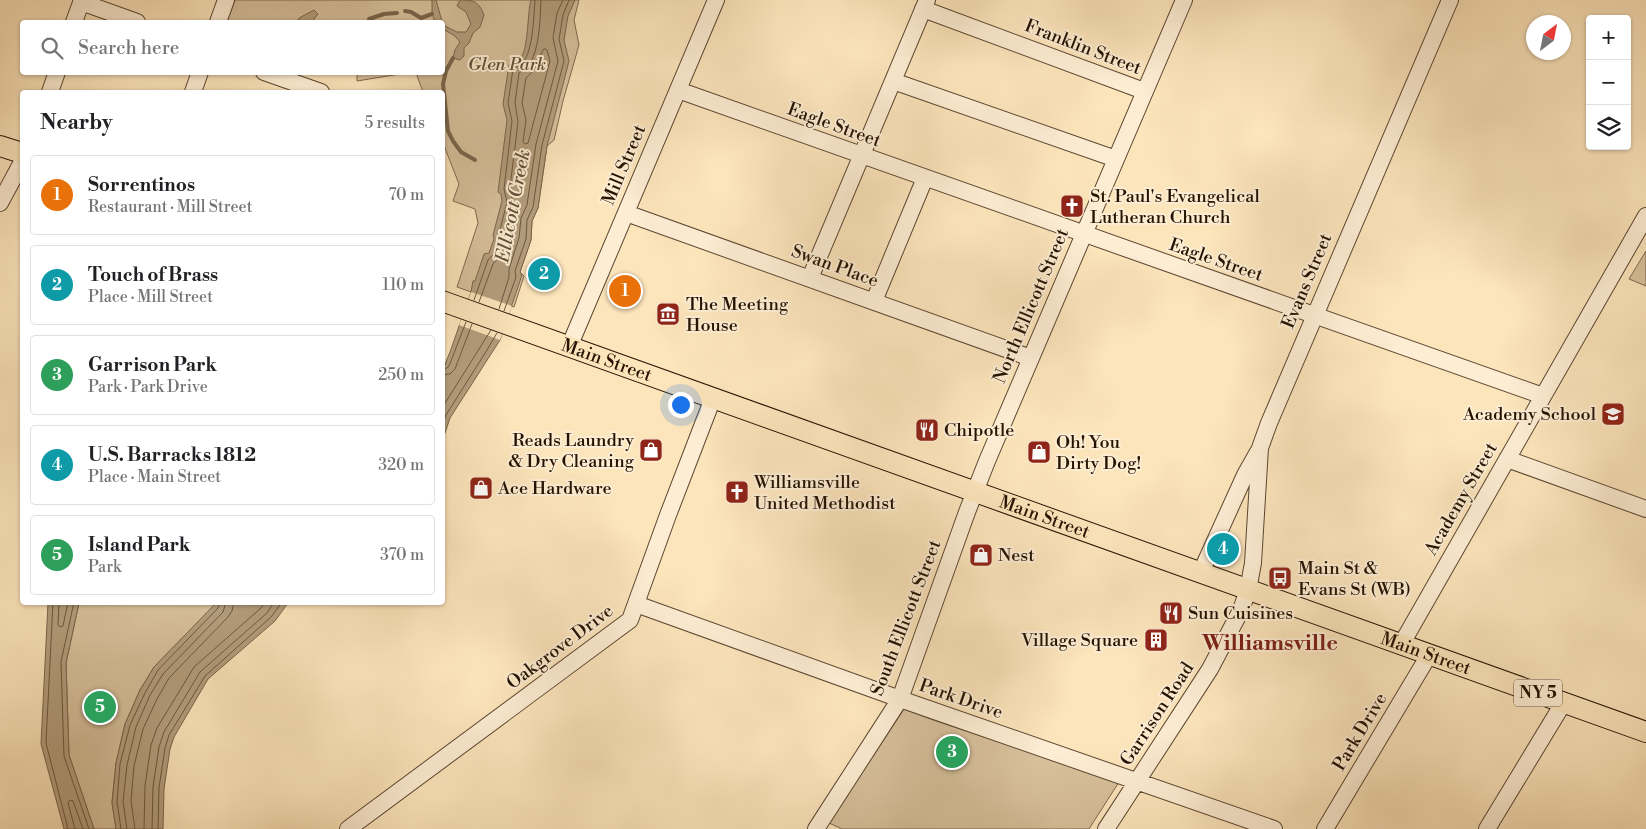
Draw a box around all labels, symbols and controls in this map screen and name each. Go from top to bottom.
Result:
street label: Franklin Street [1021,14,1145,80]
north arrow [1526,15,1571,60]
map controls [1586,15,1631,150]
button: + [1586,15,1631,60]
search box [20,20,445,75]
icon: search [38,34,66,62]
text: Search here [78,36,179,60]
park label: Glen Park [468,53,546,76]
button: − [1586,60,1631,105]
street label: Eagle Street [784,97,885,153]
button: layers [1586,105,1631,150]
text: Nearby [40,110,113,136]
text: 5 results [364,113,425,133]
street label: Mill Street [597,121,651,209]
water label: Ellicott Creek [490,148,536,265]
text: Sorrentinos [88,173,195,197]
text: 1 [53,185,61,205]
text: 70 m [388,185,424,205]
place label: St. Paul's Evangelical Lutheran Church [1090,185,1260,229]
church icon: St. Paul's Evangelical Lutheran Church [1059,193,1085,219]
text: Restaurant · Mill Street [88,197,252,217]
street label: North Ellicott Street [988,225,1074,387]
street label: Evans Street [1277,229,1338,332]
street label: Eagle Street [1166,233,1267,287]
street label: Swan Place [788,240,882,292]
pin: 2 [528,255,560,293]
text: Touch of Brass [88,263,218,287]
pin: 1 [609,272,641,310]
text: 2 [52,275,62,295]
text: 110 m [382,275,424,295]
text: Place · Mill Street [88,287,213,307]
place label: The Meeting House [686,293,789,337]
museum icon: The Meeting House [655,301,681,327]
street label: Main Street [558,333,656,387]
text: Garrison Park [88,353,217,377]
text: 3 [52,365,62,385]
text: 250 m [378,365,424,385]
text: Park · Park Drive [88,377,208,397]
your location [668,392,694,418]
school or university icon: Academy School [1600,401,1626,427]
place label: Academy School [1462,403,1597,426]
restaurant icon: Chipotle [914,417,940,443]
place label: Chipotle [944,419,1014,442]
place label: Reads Laundry & Dry Cleaning [508,429,635,473]
place label: Oh! You Dirty Dog! [1056,431,1141,475]
shop icon: Reads Laundry & Dry Cleaning [638,437,664,463]
street label: Academy Street [1419,438,1503,560]
shop icon: Oh! You Dirty Dog! [1026,439,1052,465]
text: U.S. Barracks 1812 [88,443,256,467]
text: 4 [52,455,62,475]
text: 320 m [378,455,424,475]
text: Place · Main Street [88,467,221,487]
place label: Williamsville United Methodist [753,471,896,515]
shop icon: Ace Hardware [468,475,494,501]
place label: Ace Hardware [497,477,612,500]
church icon: Williamsville United Methodist [724,479,750,505]
street label: Main Street [996,490,1093,544]
pin: 4 [1207,530,1239,568]
text: Island Park [88,533,190,557]
street label: South Ellicott Street [866,536,947,699]
shop icon: Nest [968,542,994,568]
place label: Nest [998,544,1035,567]
text: 5 [52,545,62,565]
text: 370 m [380,545,424,565]
text: Park [88,557,121,577]
place label: Main St & Evans St (WB) [1298,557,1411,601]
bus stop icon: Main St & Evans St (WB) [1267,565,1293,591]
street label: Oakgrove Drive [502,599,618,695]
restaurant icon: Sun Cuisines [1158,600,1184,626]
place label: Sun Cuisines [1188,602,1293,625]
street label: Main Street [1378,626,1475,680]
building icon: Village Square [1143,627,1169,653]
place label: Village Square [1020,629,1138,652]
district label: Williamsville [1201,630,1338,657]
street label: Garrison Road [1115,657,1199,770]
street label: Park Drive [916,674,1006,724]
road number: NY 5 [1514,680,1562,706]
pin: 5 [84,688,116,726]
street label: Park Drive [1328,689,1392,775]
pin: 3 [936,733,968,771]

